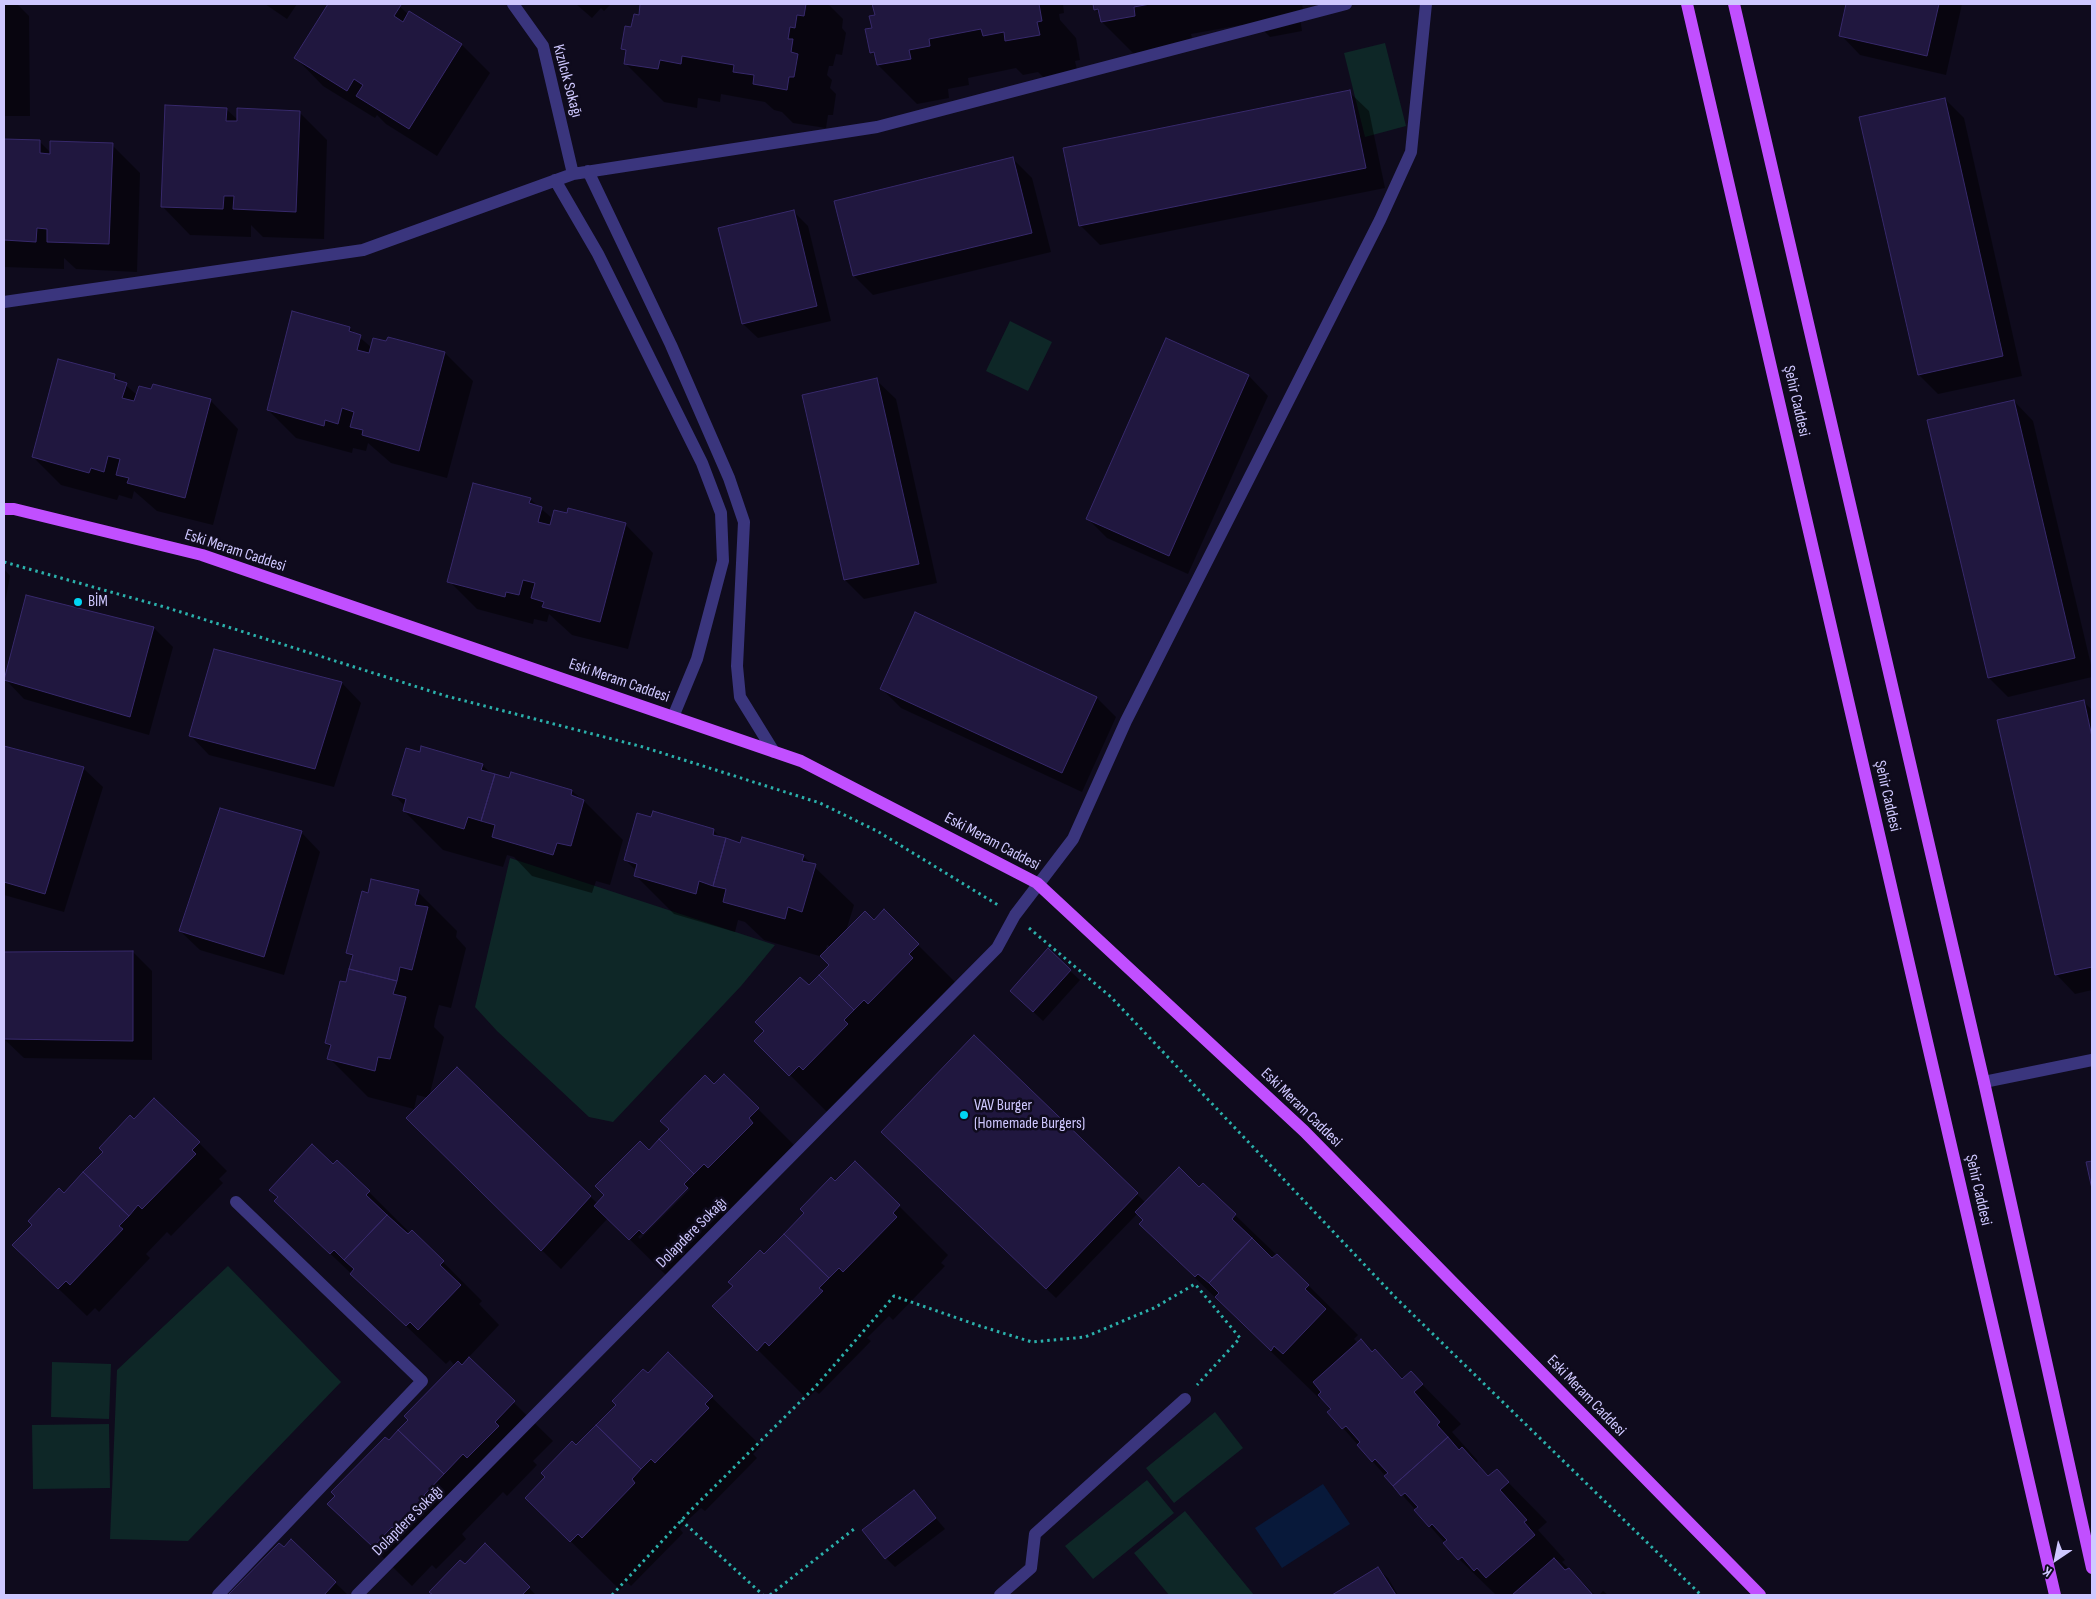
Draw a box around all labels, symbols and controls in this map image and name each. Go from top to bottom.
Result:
street label: Kızılcık Sokağı [548,42,586,120]
street label: Şehir Caddesi [1779,364,1813,438]
street label: Eski Meram Caddesi [182,526,288,576]
place label: BİM [88,592,108,612]
marker: BİM [72,596,84,608]
street label: Eski Meram Caddesi [566,655,672,707]
street label: Şehir Caddesi [1870,759,1904,833]
street label: Eski Meram Caddesi [941,809,1043,875]
street label: Eski Meram Caddesi [1256,1064,1346,1152]
place label: VAV Burger (Homemade Burgers) [974,1096,1085,1134]
marker: VAV Burger (Homemade Burgers) [958,1109,970,1121]
street label: Şehir Caddesi [1961,1153,1995,1227]
street label: Dolapdere Sokağı [653,1194,731,1272]
street label: Eski Meram Caddesi [1542,1351,1630,1441]
street label: Dolapdere Sokağı [369,1482,447,1560]
north arrow [2031,1534,2081,1584]
text: K [2040,1563,2055,1581]

